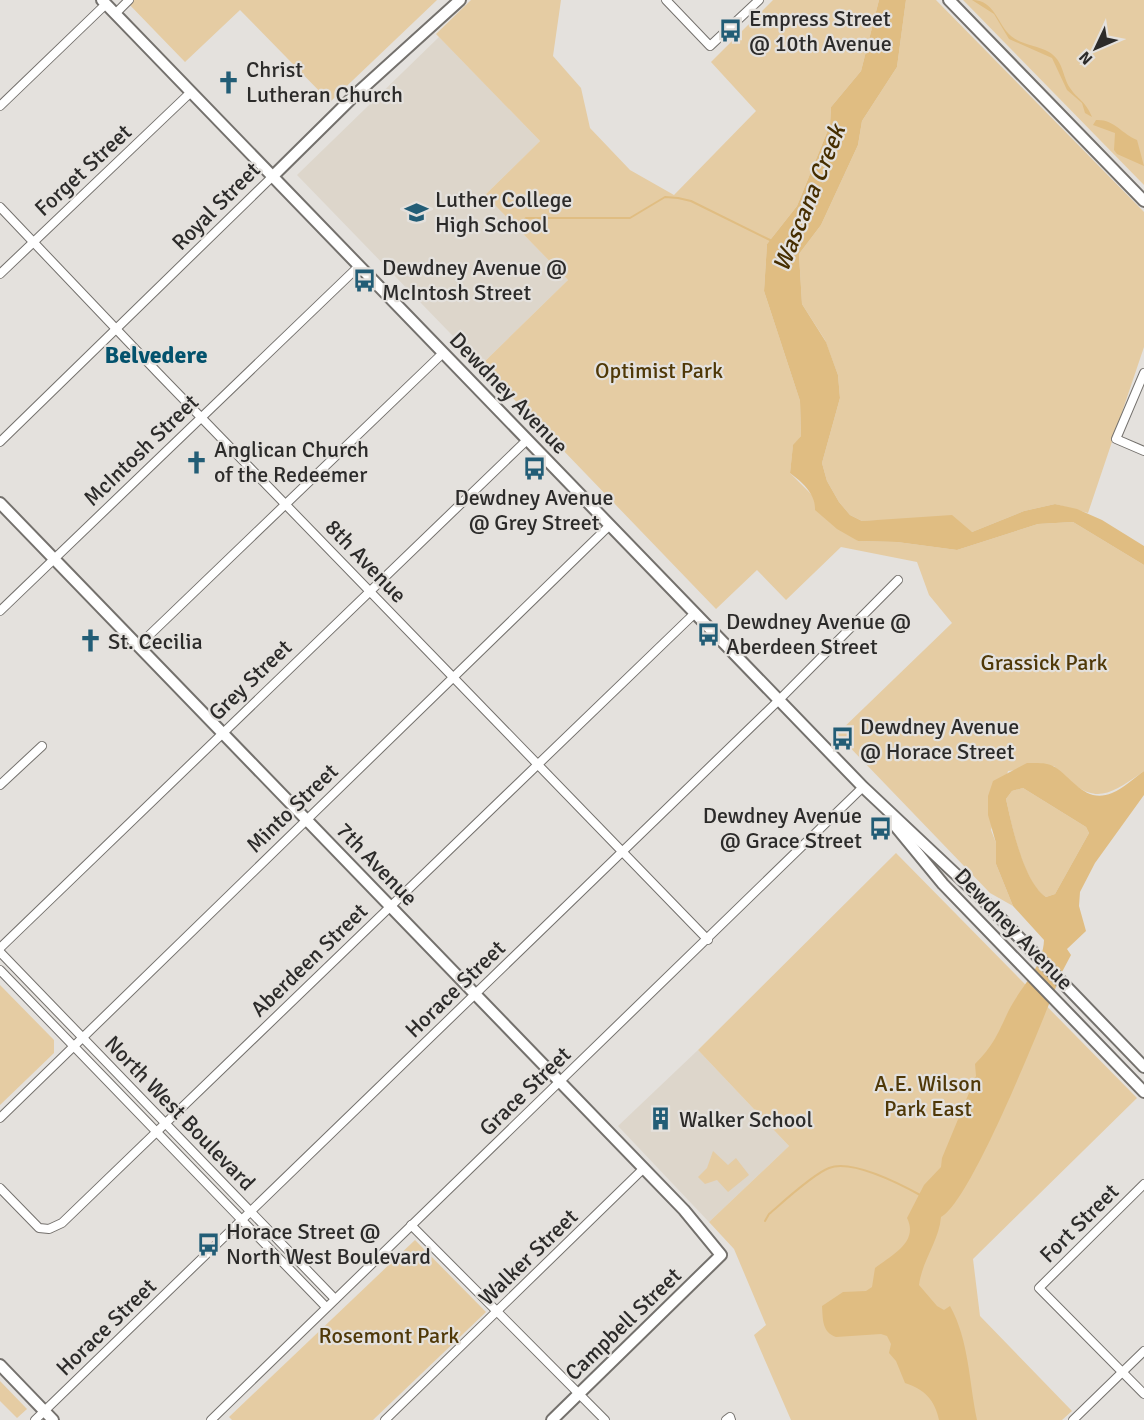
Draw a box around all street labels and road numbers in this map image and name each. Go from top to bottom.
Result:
street label: Forget Street [29,118,137,222]
street label: Royal Street [166,156,266,256]
street label: Dewdney Avenue [444,326,574,460]
street label: McIntosh Street [78,388,204,512]
street label: 8th Avenue [320,514,412,608]
street label: Grey Street [203,634,297,726]
street label: Minto Street [241,758,344,858]
street label: 7th Avenue [331,817,423,911]
street label: Dewdney Avenue [949,862,1079,996]
street label: Aberdeen Street [245,897,373,1022]
street label: Horace Street [399,934,511,1043]
street label: North West Boulevard [99,1030,261,1196]
street label: Grace Street [474,1041,577,1141]
street label: Fort Street [1034,1178,1124,1268]
street label: Walker Street [473,1203,583,1311]
street label: Campbell Street [559,1262,687,1386]
street label: Horace Street [50,1272,162,1381]

